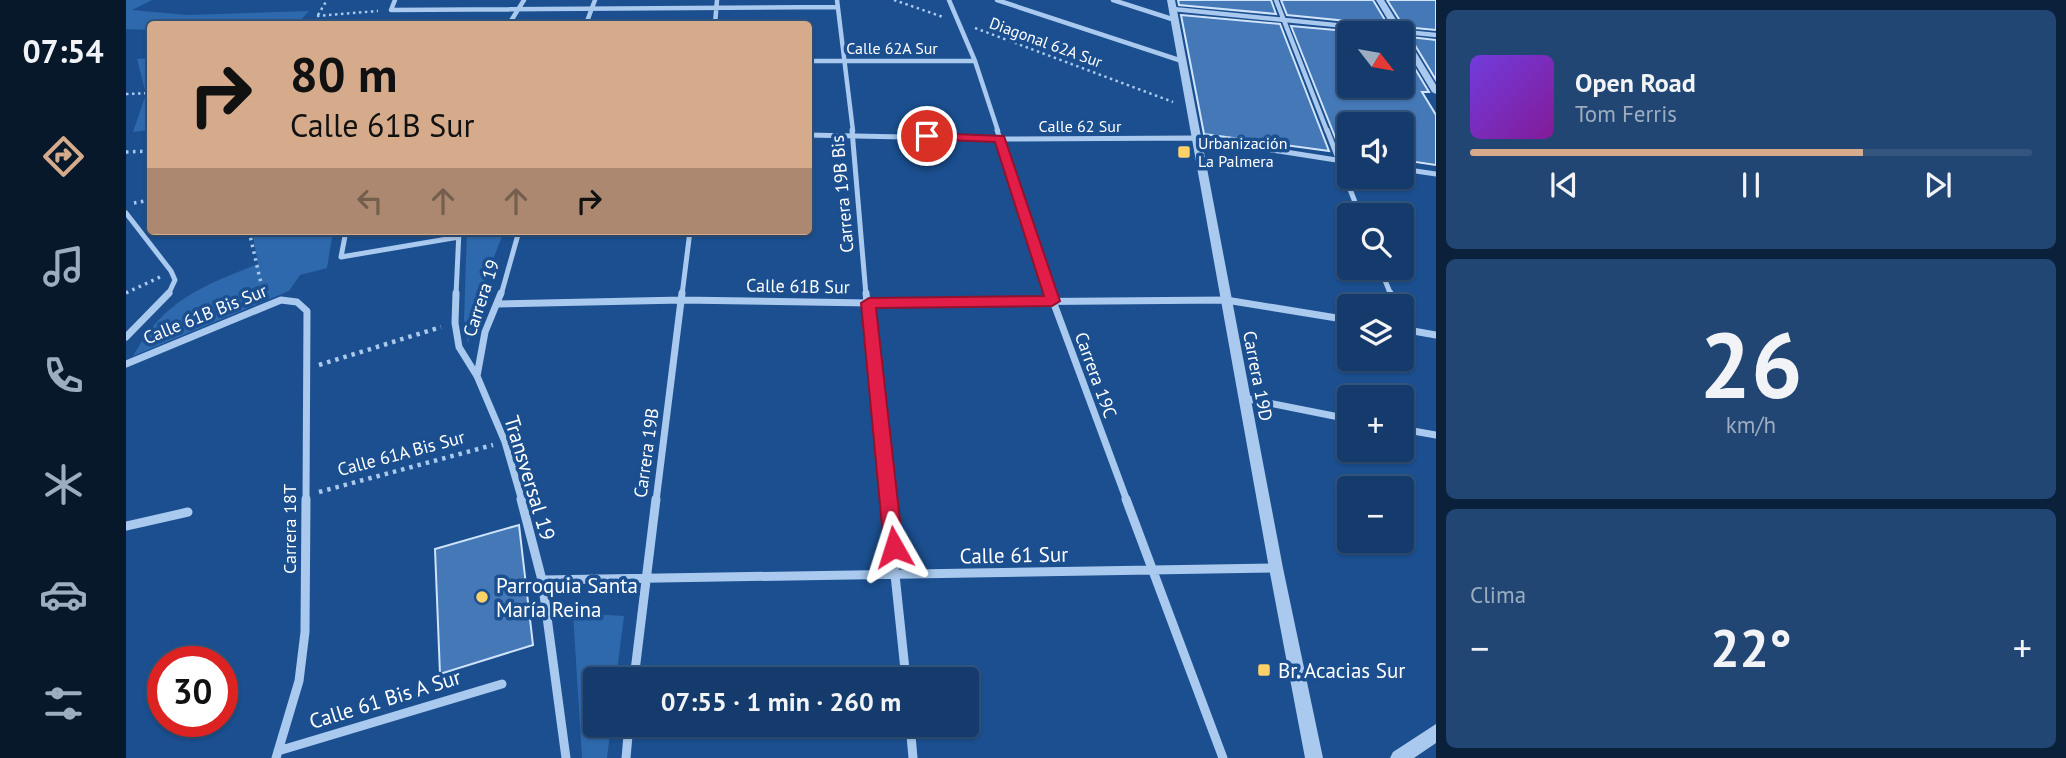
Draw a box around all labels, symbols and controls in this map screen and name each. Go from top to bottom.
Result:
street label: Diagonal 62A Sur [987,12,1106,72]
north arrow [1337,21,1414,98]
map controls [1337,21,1414,553]
text: 07:54 [22,30,104,72]
street label: Calle 62A Sur [846,38,938,58]
text: 80 m [290,42,397,106]
icon: right [175,49,266,140]
text: Open Road [1575,66,1696,99]
text: Tom Ferris [1575,99,1677,128]
text: Calle 61B Sur [290,104,474,146]
pin [897,106,957,166]
button: sound [1337,112,1414,189]
street label: Calle 62 Sur [1039,116,1122,136]
icon: arrive [908,117,946,155]
icon: directions [39,132,88,181]
place label: Urbanización La Palmera [1198,133,1287,171]
street label: Carrera 19B Bis [825,134,859,254]
marker: Urbanización La Palmera [1176,144,1192,160]
icon: previous [1545,166,1583,204]
icon: pause [1732,166,1770,204]
icon: next [1919,166,1957,204]
icon: left [351,182,389,220]
icon: ahead [424,182,462,220]
icon: ahead [497,182,535,220]
icon: right [570,182,608,220]
button: search [1337,203,1414,280]
icon: music [39,242,88,291]
street label: Carrera 19 [458,257,504,339]
street label: Calle 61B Sur [746,274,850,298]
street label: Calle 61B Bis Sur [140,279,270,349]
button: layers [1337,294,1414,371]
text: 26 [1699,305,1803,423]
street label: Carrera 19C [1070,329,1122,421]
street label: Carrera 19D [1238,329,1278,423]
icon: phone [39,351,88,400]
button: + [1337,385,1414,462]
street label: Carrera 19B [628,407,664,499]
text: km/h [1726,410,1776,439]
street label: Transversal 19 [498,412,562,544]
street label: Calle 61A Bis Sur [335,425,467,481]
icon: climate [39,460,88,509]
button: − [1337,476,1414,553]
street label: Carrera 18T [278,484,301,574]
position arrow [857,510,931,584]
street label: Calle 61 Sur [959,541,1069,569]
icon: car [39,570,88,619]
place label: Parroquia Santa María Reina [496,572,638,623]
text: Clima [1470,580,1526,609]
marker: Parroquia Santa María Reina [474,589,490,605]
text: 22° [1710,614,1792,681]
text: − [1470,623,1489,672]
text: + [2013,623,2032,672]
speed limit sign: 30 [147,646,238,737]
place label: Br. Acacias Sur [1278,657,1405,684]
marker: Br. Acacias Sur [1256,662,1272,678]
street label: Calle 61 Bis A Sur [306,663,464,735]
icon: filters [39,679,88,728]
text: 07:55 · 1 min · 260 m [661,685,901,718]

